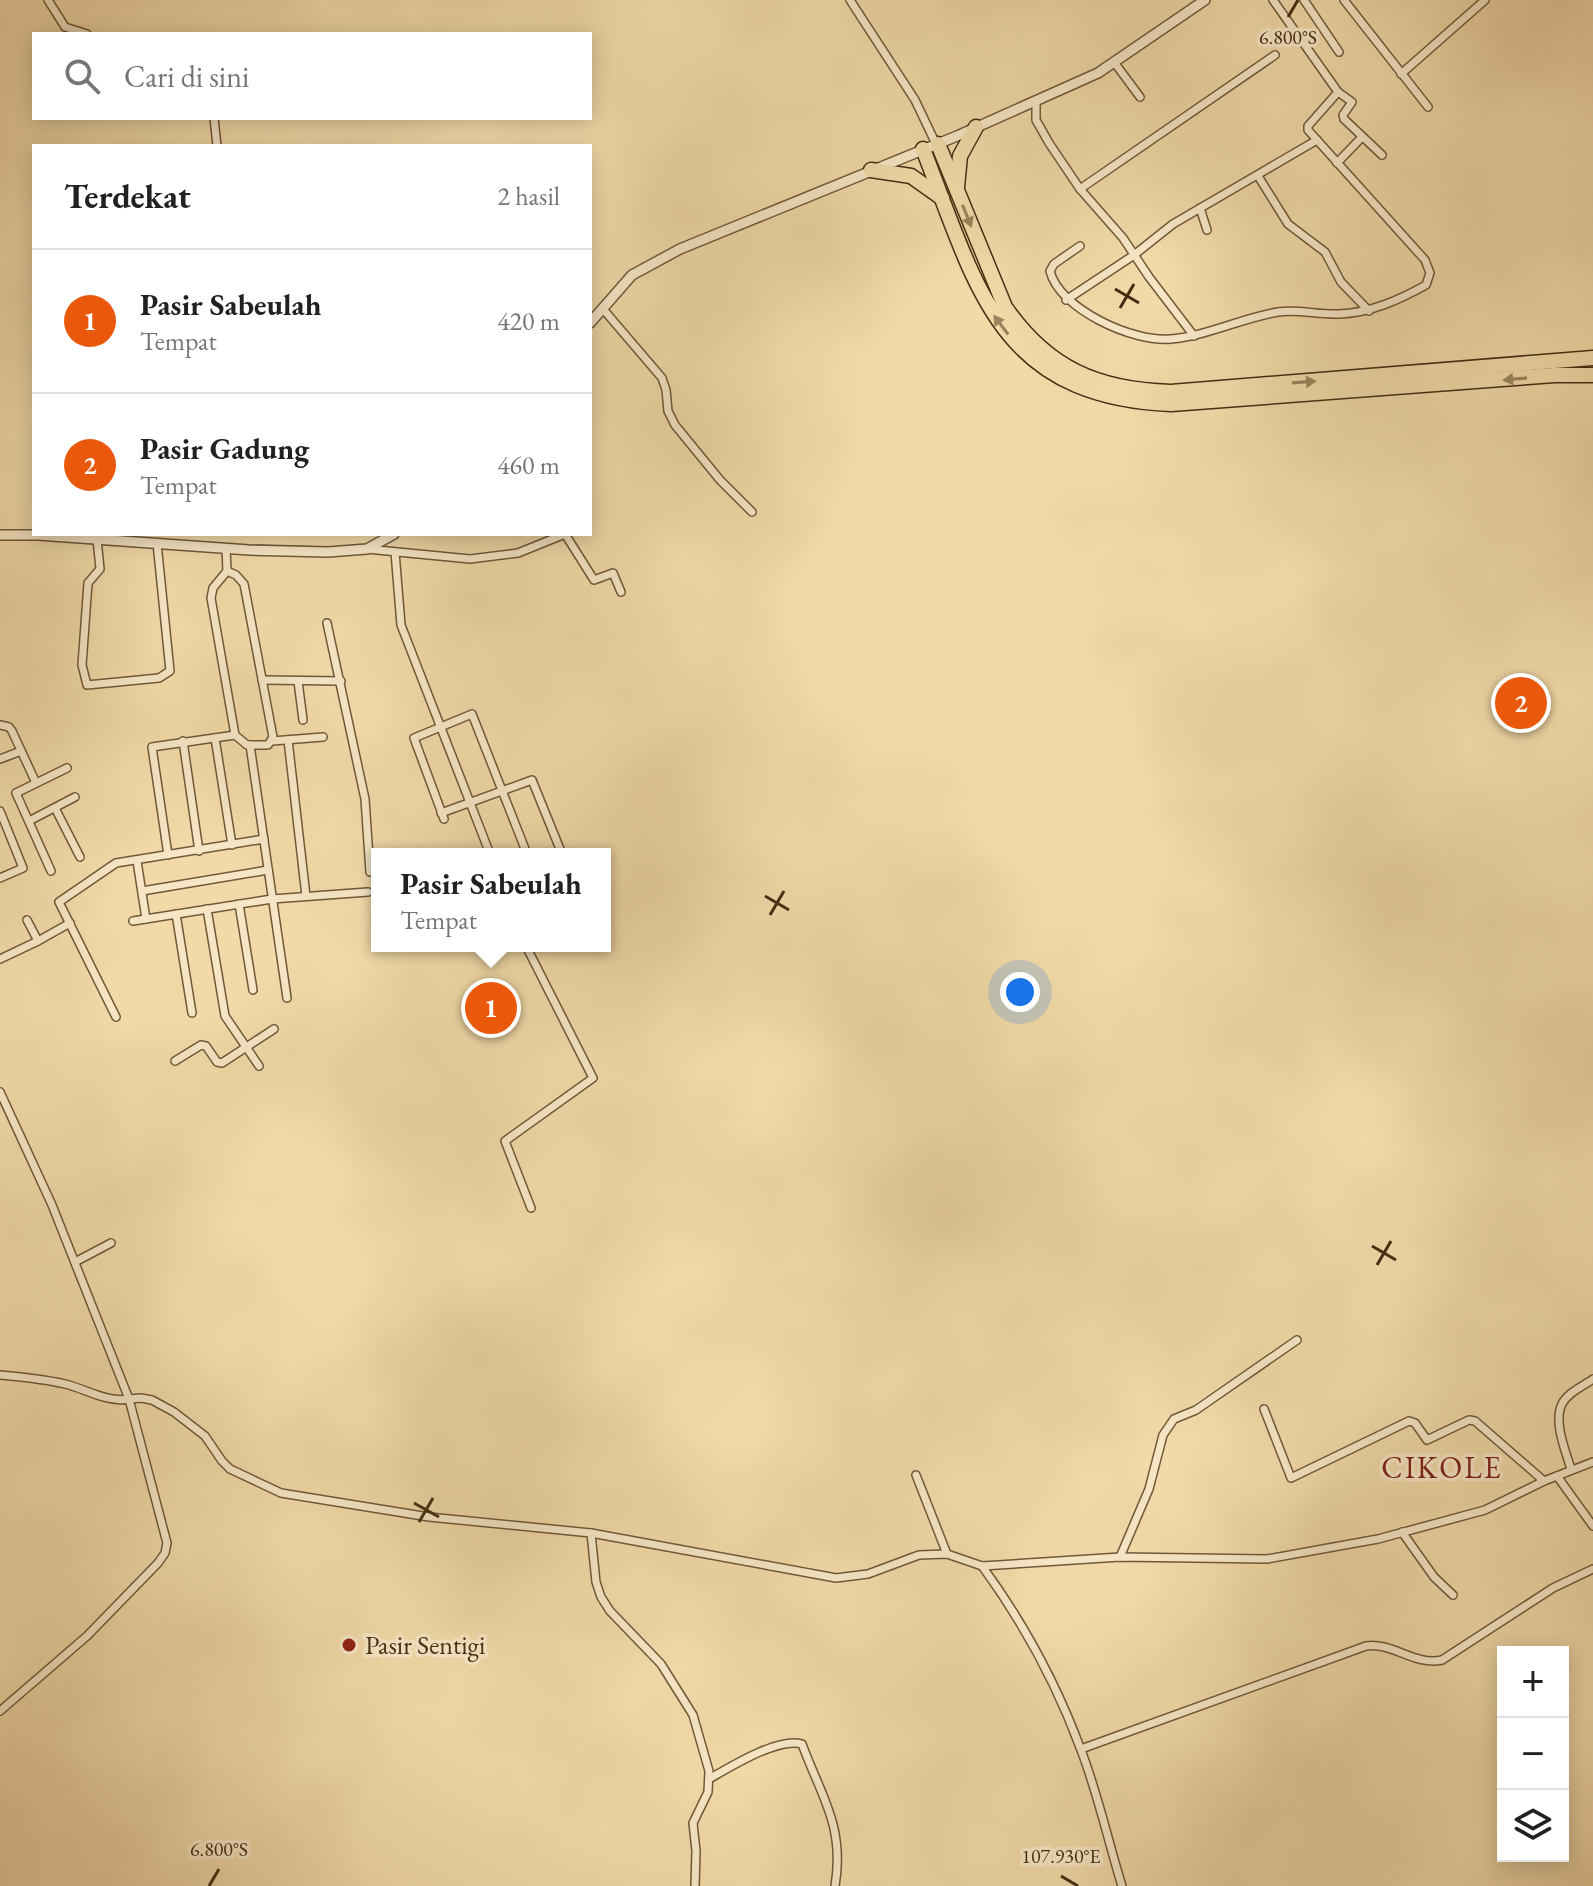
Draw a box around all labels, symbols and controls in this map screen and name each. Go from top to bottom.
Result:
text: 6.800°S [1259,24,1317,50]
search box [32,32,592,120]
icon: search [60,54,104,98]
text: Cari di sini [124,57,249,96]
text: Terdekat [64,174,191,218]
text: 2 hasil [498,179,560,213]
one-way arrow [960,204,973,228]
text: Pasir Sabeulah [140,285,322,324]
text: 1 [83,304,97,338]
text: 420 m [497,304,560,338]
one-way arrow [993,315,1009,335]
text: Tempat [140,324,217,358]
one-way arrow [1502,373,1527,386]
one-way arrow [1292,375,1317,388]
text: Pasir Gadung [140,429,309,468]
text: 2 [83,448,97,482]
text: 460 m [497,448,560,482]
text: Tempat [140,468,217,502]
pin: 2 [1495,673,1547,733]
popup [371,848,611,952]
text: Pasir Sabeulah [400,864,582,903]
text: Tempat [400,903,477,937]
your location [1000,972,1040,1012]
pin: 1 [465,978,517,1038]
district label: CIKOLE [1381,1448,1503,1487]
place label: Pasir Sentigi [365,1628,485,1662]
marker: Pasir Sentigi [340,1636,358,1654]
map controls [1497,1646,1569,1862]
button: + [1497,1646,1569,1718]
button: − [1497,1718,1569,1790]
button: layers [1497,1790,1569,1862]
text: 6.800°S [190,1836,248,1862]
text: 107.930°E [1021,1843,1101,1869]

